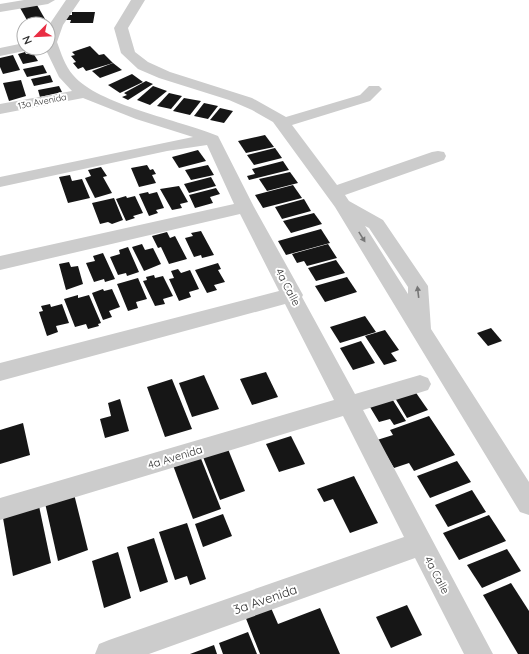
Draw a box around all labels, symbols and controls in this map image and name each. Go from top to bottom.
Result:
north arrow [16,16,56,56]
text: N [19,34,35,47]
street label: 13a Avenida [17,91,67,111]
one-way arrow [359,231,366,243]
street label: 4a Calle [272,266,304,308]
one-way arrow [415,285,421,298]
street label: 4a Avenida [146,442,204,472]
street label: 4a Calle [421,554,453,596]
street label: 3a Avenida [231,581,299,617]

